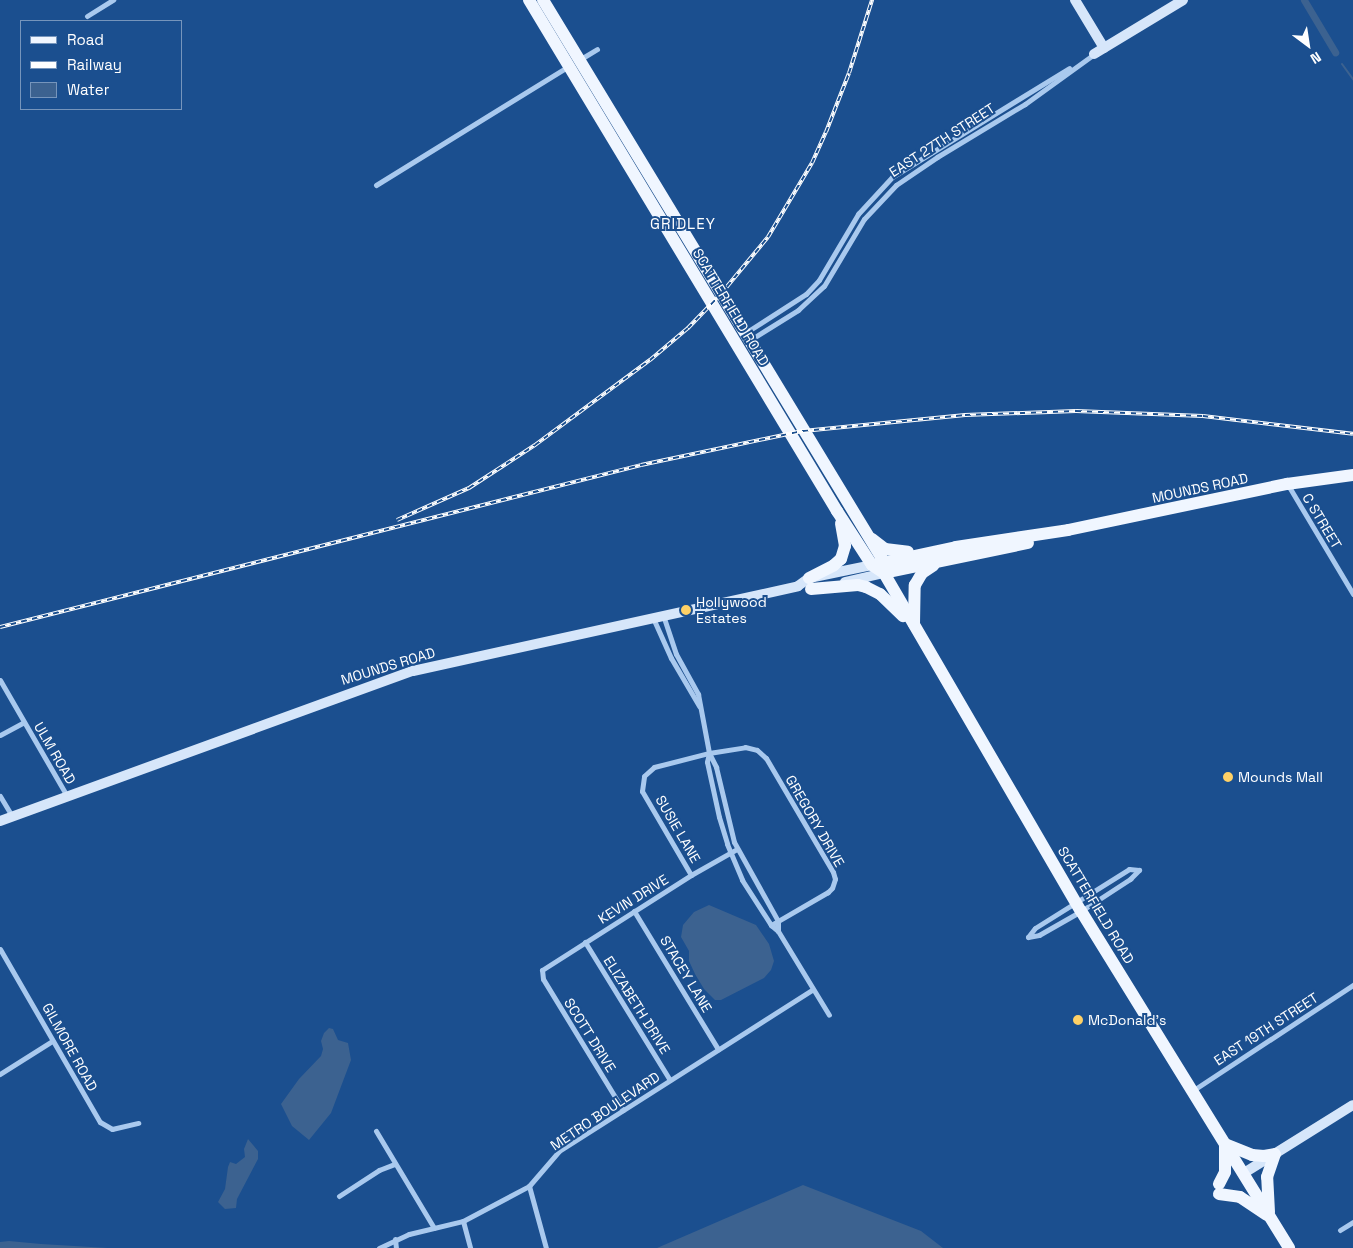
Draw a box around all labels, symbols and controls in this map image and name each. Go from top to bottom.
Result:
legend [20,20,182,110]
north arrow [1283,20,1333,70]
text: Road [67,30,104,49]
text: N [1307,48,1324,68]
text: Railway [67,55,122,74]
text: Water [67,80,109,99]
street label: EAST 27TH STREET [886,99,998,181]
district label: GRIDLEY [649,215,717,233]
street label: SCATTERFIELD ROAD [689,245,773,369]
street label: MOUNDS ROAD [1150,470,1250,506]
street label: C STREET [1299,490,1345,552]
place label: Hollywood Estates [696,594,767,626]
marker: Hollywood Estates [680,604,692,616]
street label: MOUNDS ROAD [339,644,437,688]
street label: ULM ROAD [31,719,79,787]
place label: Mounds Mall [1238,769,1323,785]
marker: Mounds Mall [1222,771,1234,783]
street label: GREGORY DRIVE [782,772,848,870]
street label: SUSIE LANE [652,792,704,866]
street label: SCATTERFIELD ROAD [1054,843,1138,967]
street label: KEVIN DRIVE [595,871,671,927]
street label: STACEY LANE [656,933,716,1015]
street label: ELIZABETH DRIVE [600,953,674,1057]
street label: EAST 19TH STREET [1211,989,1321,1069]
street label: SCOTT DRIVE [560,995,620,1075]
street label: GILMORE ROAD [39,1000,101,1094]
place label: McDonald's [1088,1012,1166,1028]
marker: McDonald's [1072,1014,1084,1026]
street label: METRO BOULEVARD [547,1068,663,1154]

